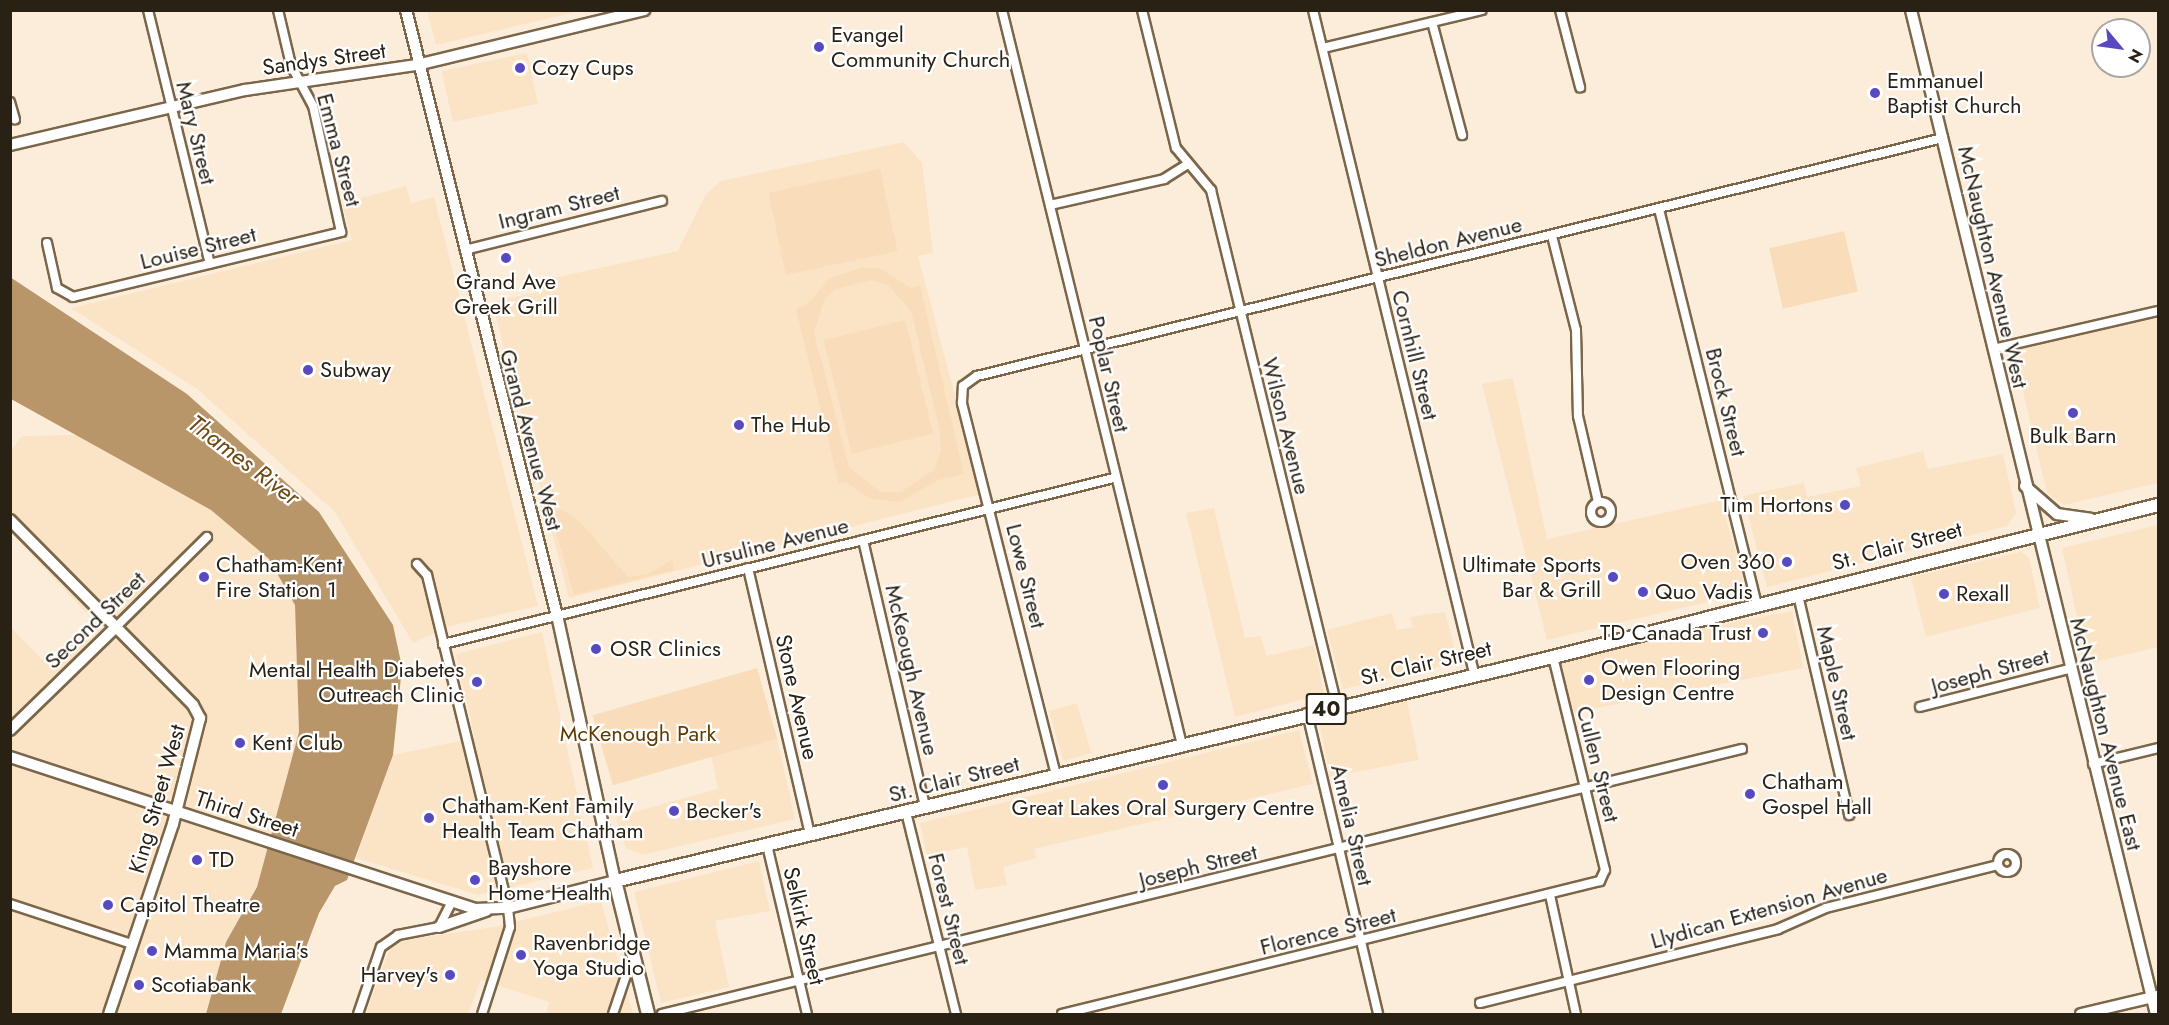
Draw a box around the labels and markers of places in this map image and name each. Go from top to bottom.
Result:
place label: Evangel Community Church [831,21,1010,72]
marker: Evangel Community Church [812,40,826,54]
place label: Cozy Cups [532,55,634,81]
marker: Cozy Cups [513,61,527,75]
place label: Emmanuel Baptist Church [1887,67,2022,118]
marker: Emmanuel Baptist Church [1868,86,1882,100]
marker: Grand Ave Greek Grill [499,251,513,265]
place label: Grand Ave Greek Grill [454,268,558,320]
place label: Subway [320,357,391,383]
marker: Subway [301,363,315,377]
marker: Bulk Barn [2066,406,2080,420]
place label: The Hub [751,412,831,438]
marker: The Hub [732,418,746,432]
place label: Bulk Barn [2029,423,2117,449]
place label: Tim Hortons [1720,492,1833,518]
marker: Tim Hortons [1838,498,1852,512]
place label: Oven 360 [1681,549,1775,575]
place label: Chatham-Kent Fire Station 1 [216,551,342,602]
place label: Ultimate Sports Bar & Grill [1462,551,1601,602]
marker: Oven 360 [1780,555,1794,569]
marker: Chatham-Kent Fire Station 1 [197,570,211,584]
marker: Ultimate Sports Bar & Grill [1606,570,1620,584]
place label: Quo Vadis [1655,579,1753,605]
place label: Rexall [1956,581,2009,607]
marker: Quo Vadis [1636,585,1650,599]
marker: Rexall [1937,587,1951,601]
place label: TD Canada Trust [1600,620,1751,646]
marker: TD Canada Trust [1756,626,1770,640]
place label: OSR Clinics [610,636,721,662]
marker: OSR Clinics [587,640,605,658]
place label: Owen Flooring Design Centre [1601,654,1740,706]
place label: Mental Health Diabetes Outreach Clinic [249,656,464,708]
marker: Mental Health Diabetes Outreach Clinic [468,673,486,691]
marker: Owen Flooring Design Centre [1582,673,1596,687]
place label: Kent Club [252,730,343,756]
marker: Kent Club [233,736,247,750]
place label: Chatham Gospel Hall [1762,768,1872,819]
marker: Great Lakes Oral Surgery Centre [1156,778,1170,792]
marker: Chatham Gospel Hall [1743,787,1757,801]
place label: Chatham-Kent Family Health Team Chatham [442,792,644,843]
place label: Great Lakes Oral Surgery Centre [1012,795,1314,821]
place label: Becker's [686,798,761,824]
marker: Becker's [667,804,681,818]
marker: Chatham-Kent Family Health Team Chatham [420,809,438,827]
place label: TD [209,847,234,873]
marker: TD [190,853,204,867]
place label: Bayshore Home Health [488,854,610,906]
marker: Bayshore Home Health [466,871,484,889]
place label: Capitol Theatre [120,892,260,918]
marker: Capitol Theatre [101,898,115,912]
place label: Ravenbridge Yoga Studio [533,929,650,980]
place label: Mamma Maria's [164,938,308,964]
marker: Mamma Maria's [145,944,159,958]
marker: Ravenbridge Yoga Studio [514,948,528,962]
place label: Harvey's [361,962,438,988]
marker: Harvey's [443,968,457,982]
place label: Scotiabank [151,972,252,998]
marker: Scotiabank [132,978,146,992]

